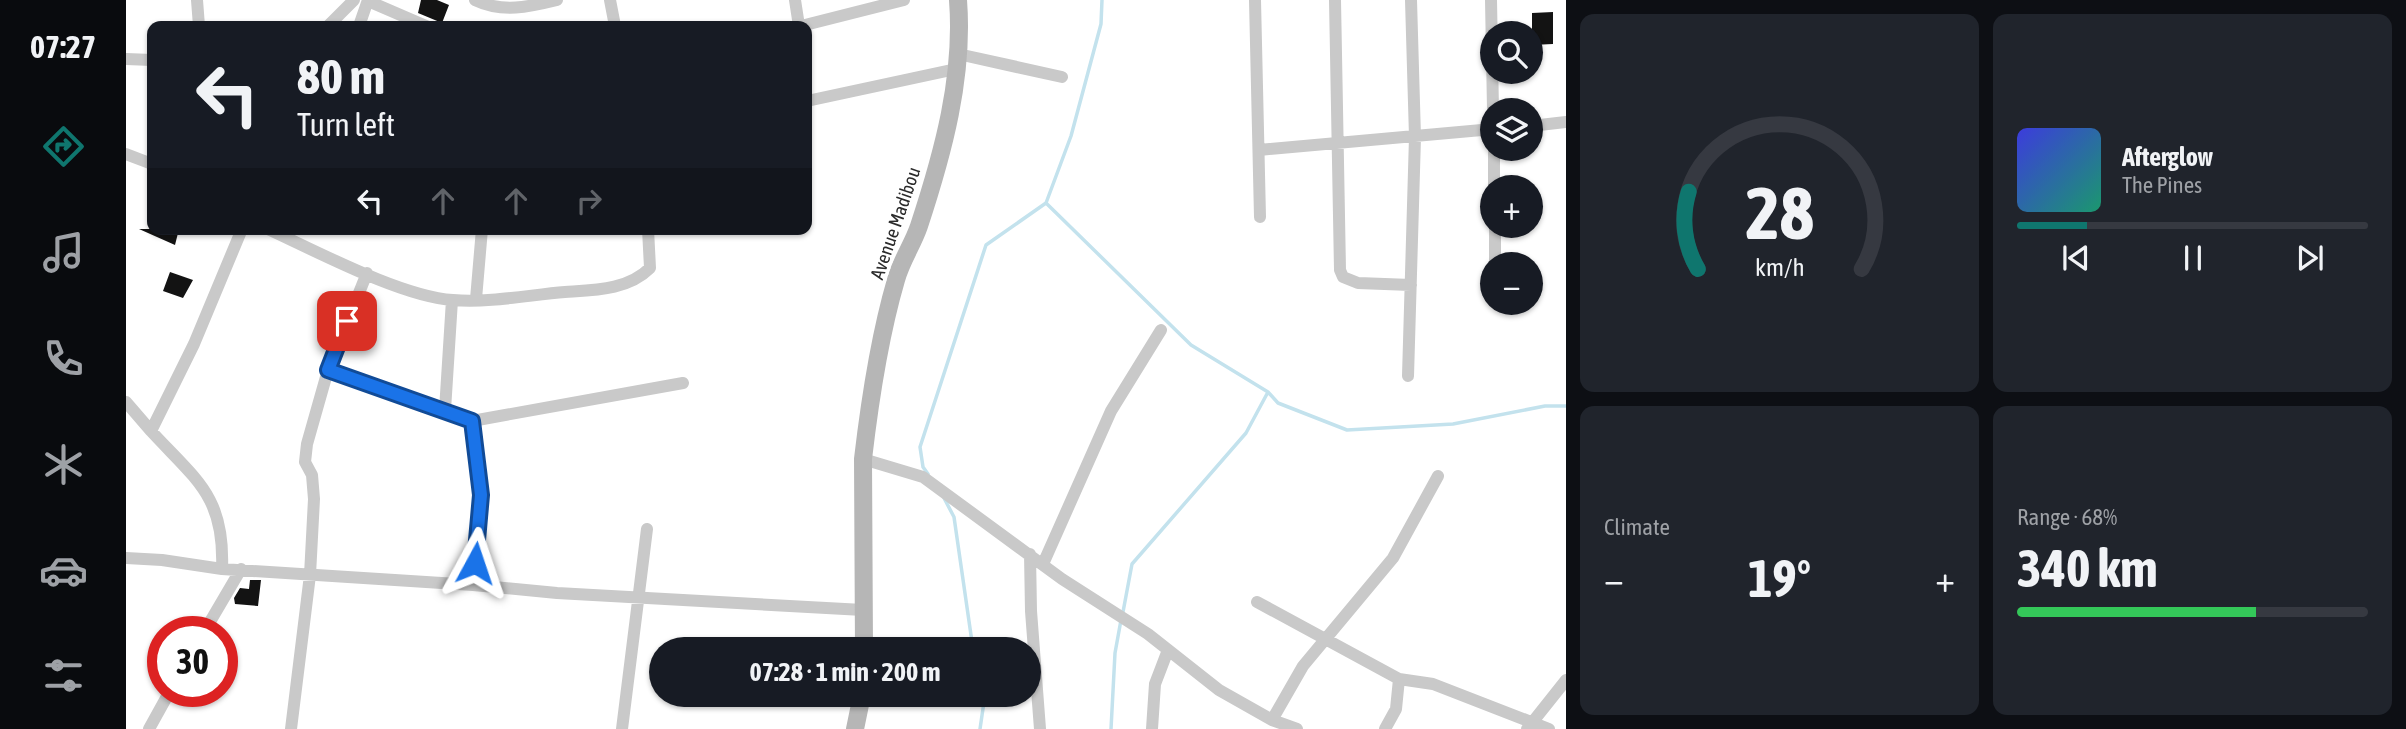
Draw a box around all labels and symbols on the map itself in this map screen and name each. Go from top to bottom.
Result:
street label: Avenue Madibou [866,164,924,282]
pin [317,291,377,351]
position arrow [438,526,512,600]
speed limit sign: 30 [147,616,238,707]

